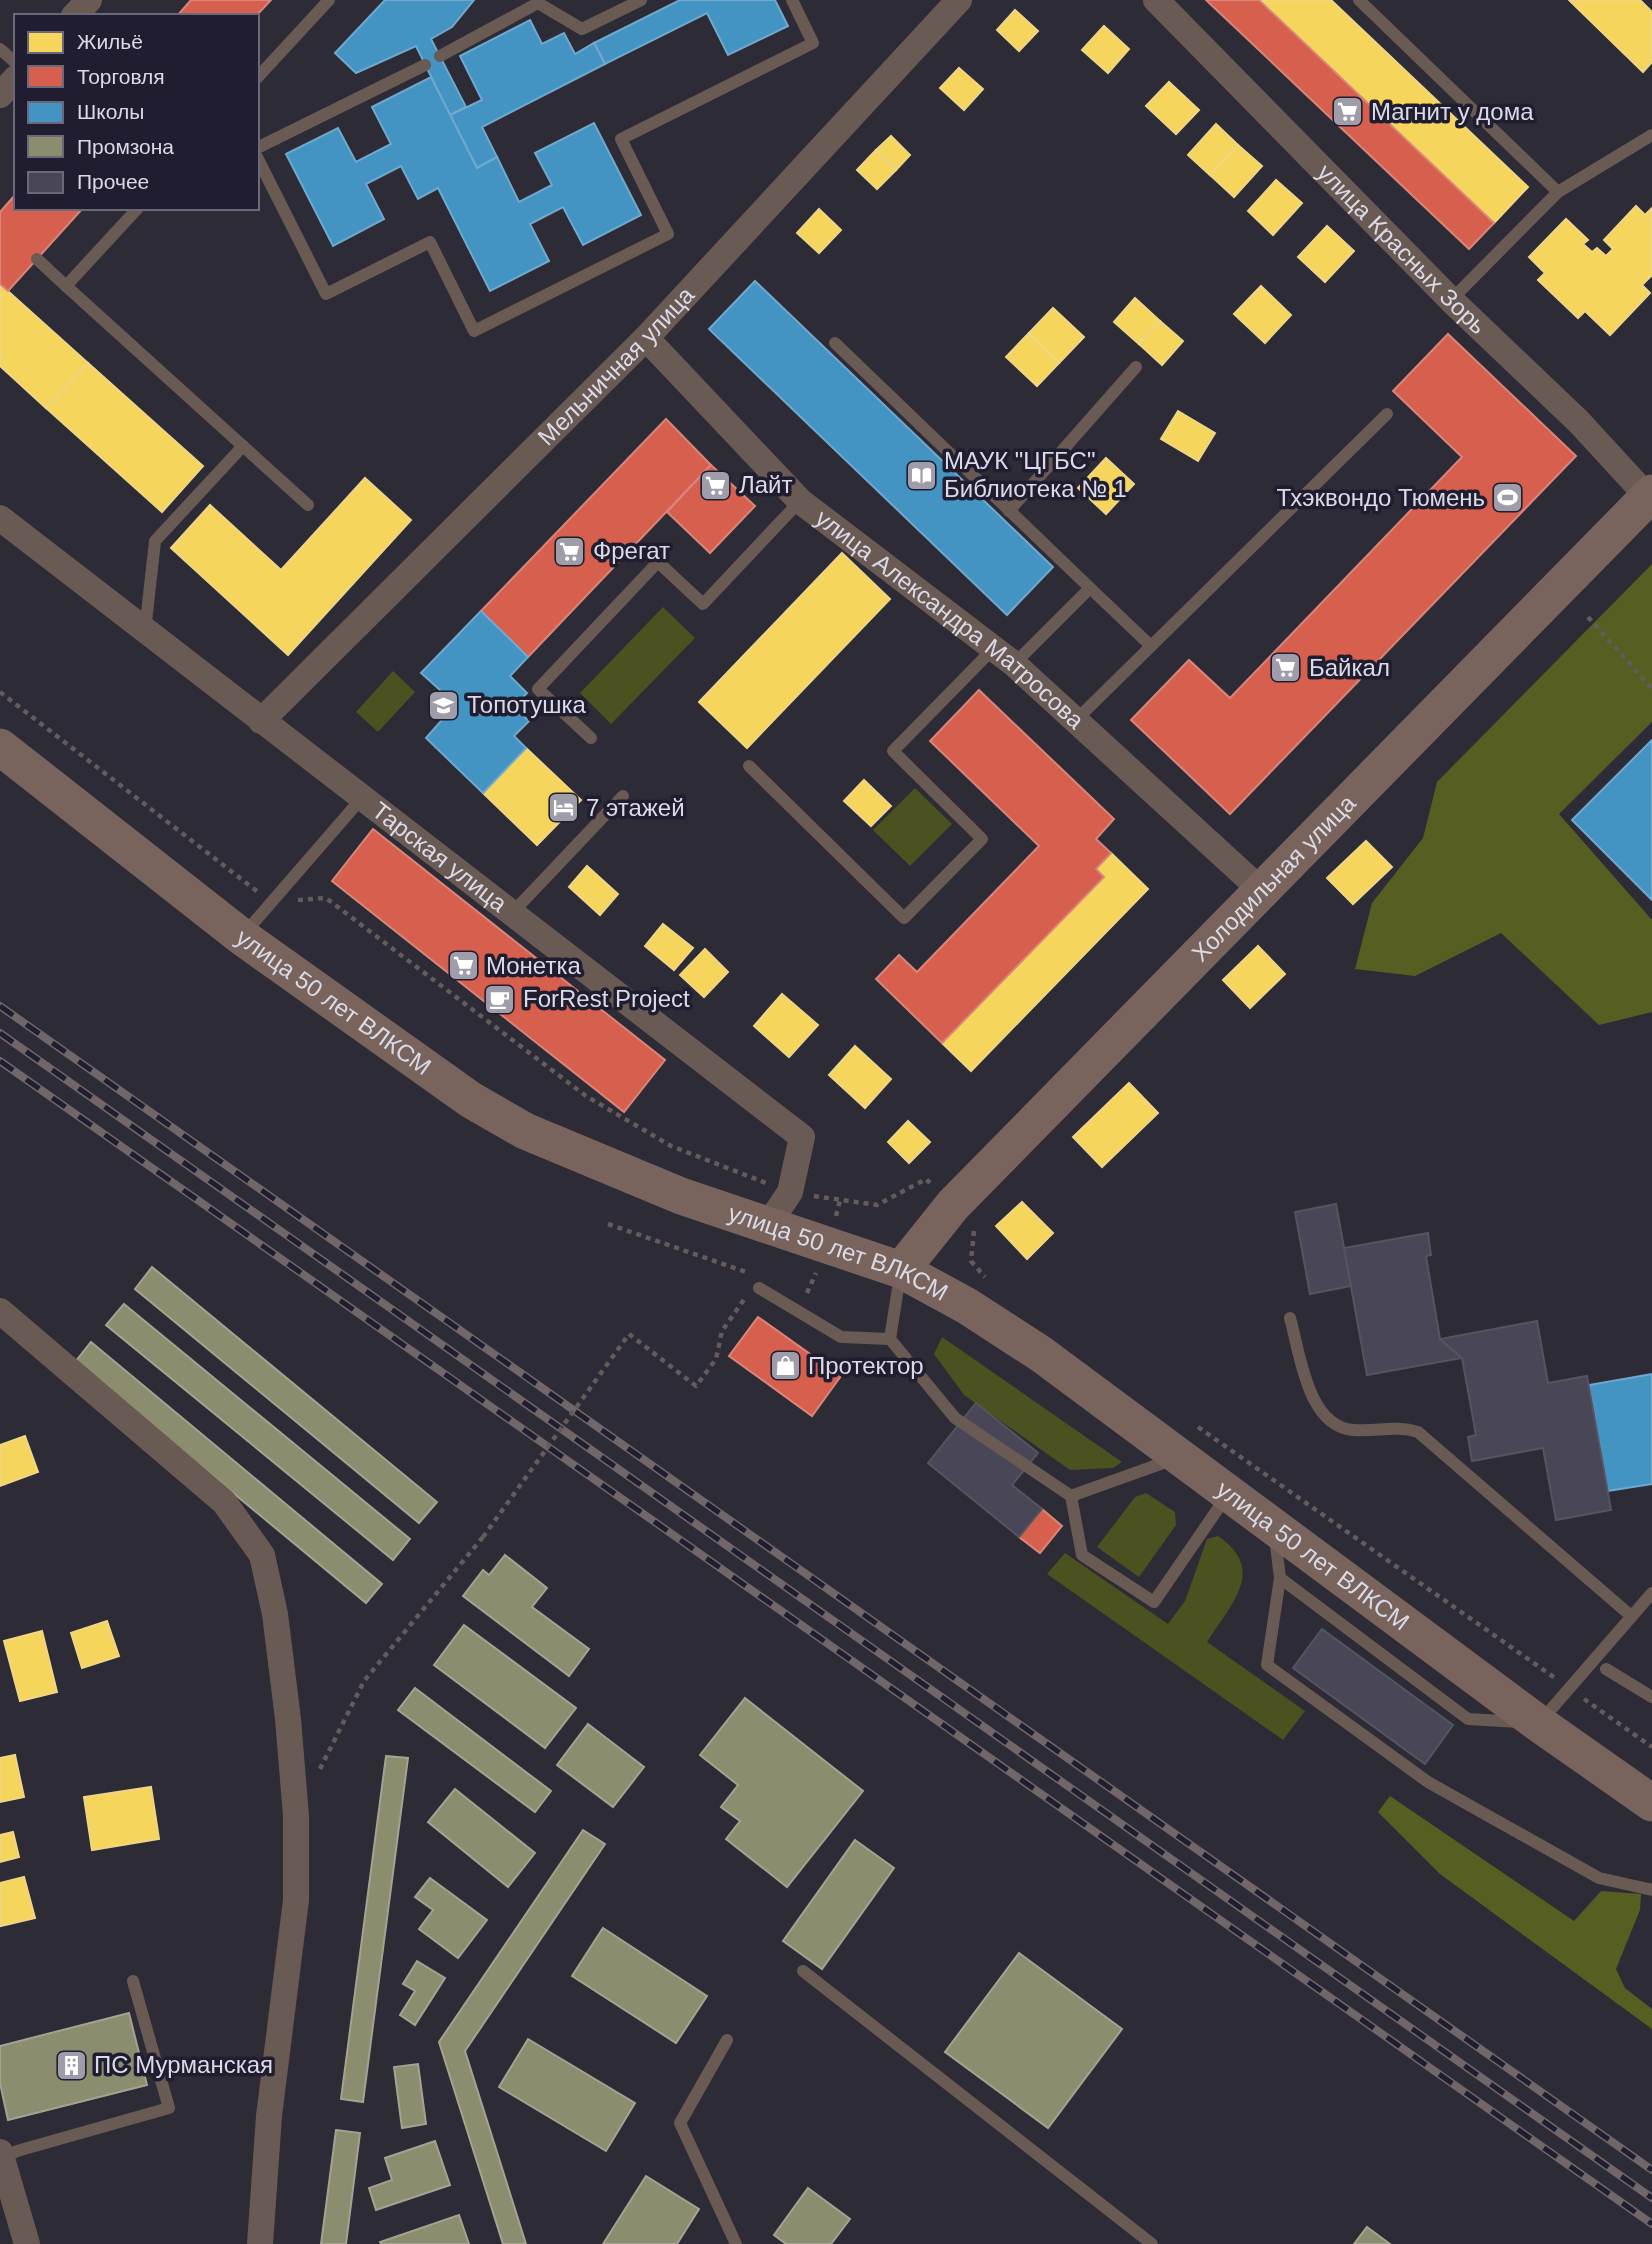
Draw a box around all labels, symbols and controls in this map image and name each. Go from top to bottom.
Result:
legend [14,14,259,210]
text: Жильё [77,30,143,53]
text: Торговля [77,65,165,88]
supermarket icon: Магнит у дома [1331,95,1365,129]
place label: Магнит у дома [1371,98,1534,125]
text: Школы [77,100,144,123]
text: Промзона [77,135,174,158]
street label: улица Красных Зорь [1312,158,1492,339]
text: Прочее [77,170,149,193]
street label: Мельничная улица [532,281,700,451]
place label: МАУК "ЦГБС" Библиотека № 1 [944,447,1127,502]
library icon: МАУК "ЦГБС" Библиотека № 1 [904,458,938,492]
supermarket icon: Лайт [699,468,733,502]
place label: Лайт [739,471,793,498]
sports icon: Тхэквондо Тюмень [1491,481,1525,515]
place label: Тхэквондо Тюмень [1277,484,1485,511]
street label: улица Александра Матросова [811,504,1090,734]
supermarket icon: Фрегат [553,534,587,568]
place label: Фрегат [593,537,670,564]
supermarket icon: Байкал [1269,651,1303,685]
place label: Байкал [1309,654,1390,681]
school or university icon: Топотушка [427,688,461,722]
place label: Топотушка [467,691,586,718]
street label: Холодильная улица [1186,789,1361,967]
hotel icon: 7 этажей [546,791,580,825]
place label: 7 этажей [586,794,685,821]
street label: Тарская улица [367,796,513,917]
street label: улица 50 лет ВЛКСМ [231,923,436,1080]
supermarket icon: Монетка [446,949,480,983]
place label: Монетка [486,952,581,979]
cafe icon: ForRest Project [483,982,517,1016]
place label: ForRest Project [523,985,690,1012]
street label: улица 50 лет ВЛКСМ [725,1199,953,1306]
shop icon: Протектор [768,1349,802,1383]
place label: Протектор [808,1352,924,1379]
street label: улица 50 лет ВЛКСМ [1212,1475,1414,1636]
building icon: ПС Мурманская [54,2048,88,2082]
place label: ПС Мурманская [94,2051,273,2078]

